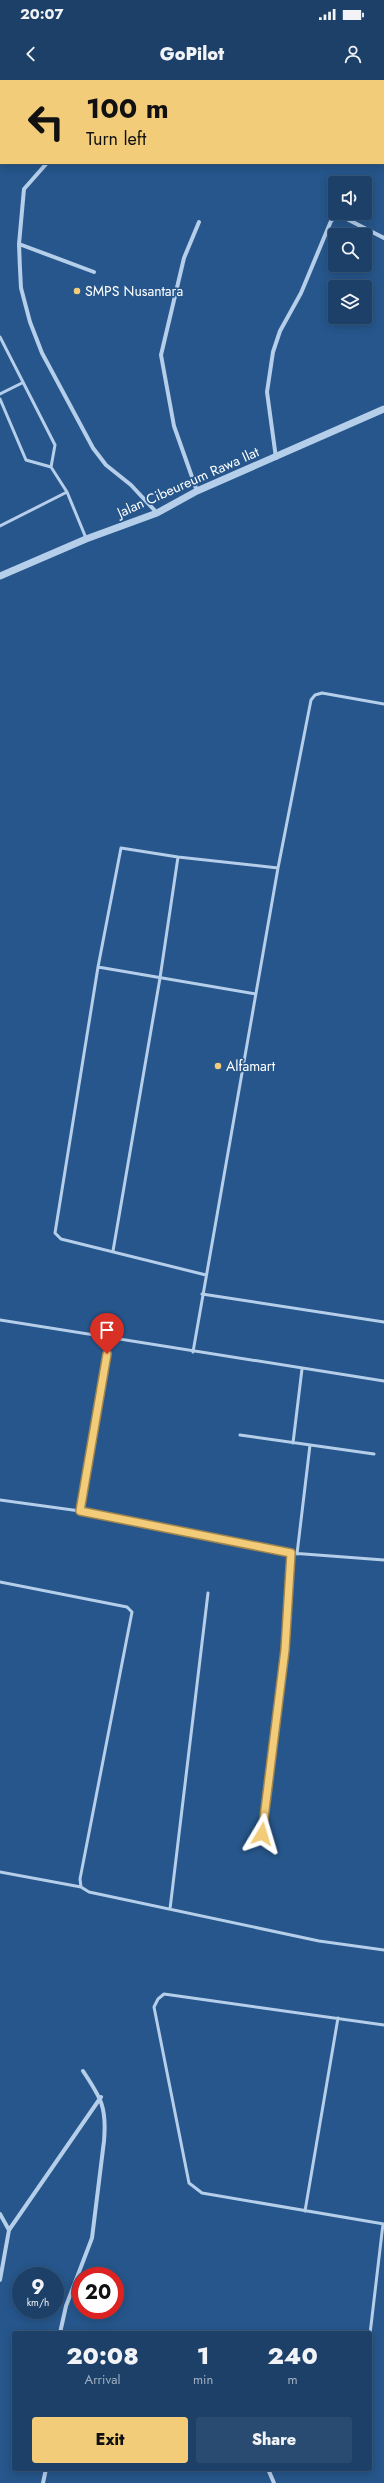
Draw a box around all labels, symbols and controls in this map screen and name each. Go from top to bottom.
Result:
text: 20:07 [20,3,64,25]
text: GoPilot [160,41,224,67]
icon: back [20,43,42,65]
icon: person [342,43,364,65]
text: 100 m [86,88,169,129]
icon: left [20,96,72,148]
text: Turn left [86,126,146,152]
map controls [328,176,372,324]
button: sound [328,176,372,220]
button: search [328,228,372,272]
button: layers [328,280,372,324]
place label: SMPS Nusantara [85,281,183,301]
marker: SMPS Nusantara [72,286,82,296]
street label: Jalan Cibeureum Rawa Ilat [112,441,263,523]
place label: Alfamart [226,1056,276,1076]
marker: Alfamart [213,1061,223,1071]
pin [90,1313,124,1354]
icon: arrive [96,1319,118,1341]
position arrow [241,1813,283,1855]
speed limit sign: 20 [72,2267,124,2319]
text: 9 [31,2273,45,2302]
text: km/h [27,2295,49,2310]
text: 20:08 [66,2338,139,2373]
text: 1 [197,2338,209,2373]
text: 240 [268,2338,318,2373]
text: Arrival [85,2370,120,2389]
text: min [193,2370,213,2389]
text: m [288,2370,298,2389]
button: Exit [32,2417,188,2463]
button: Share [196,2417,352,2463]

